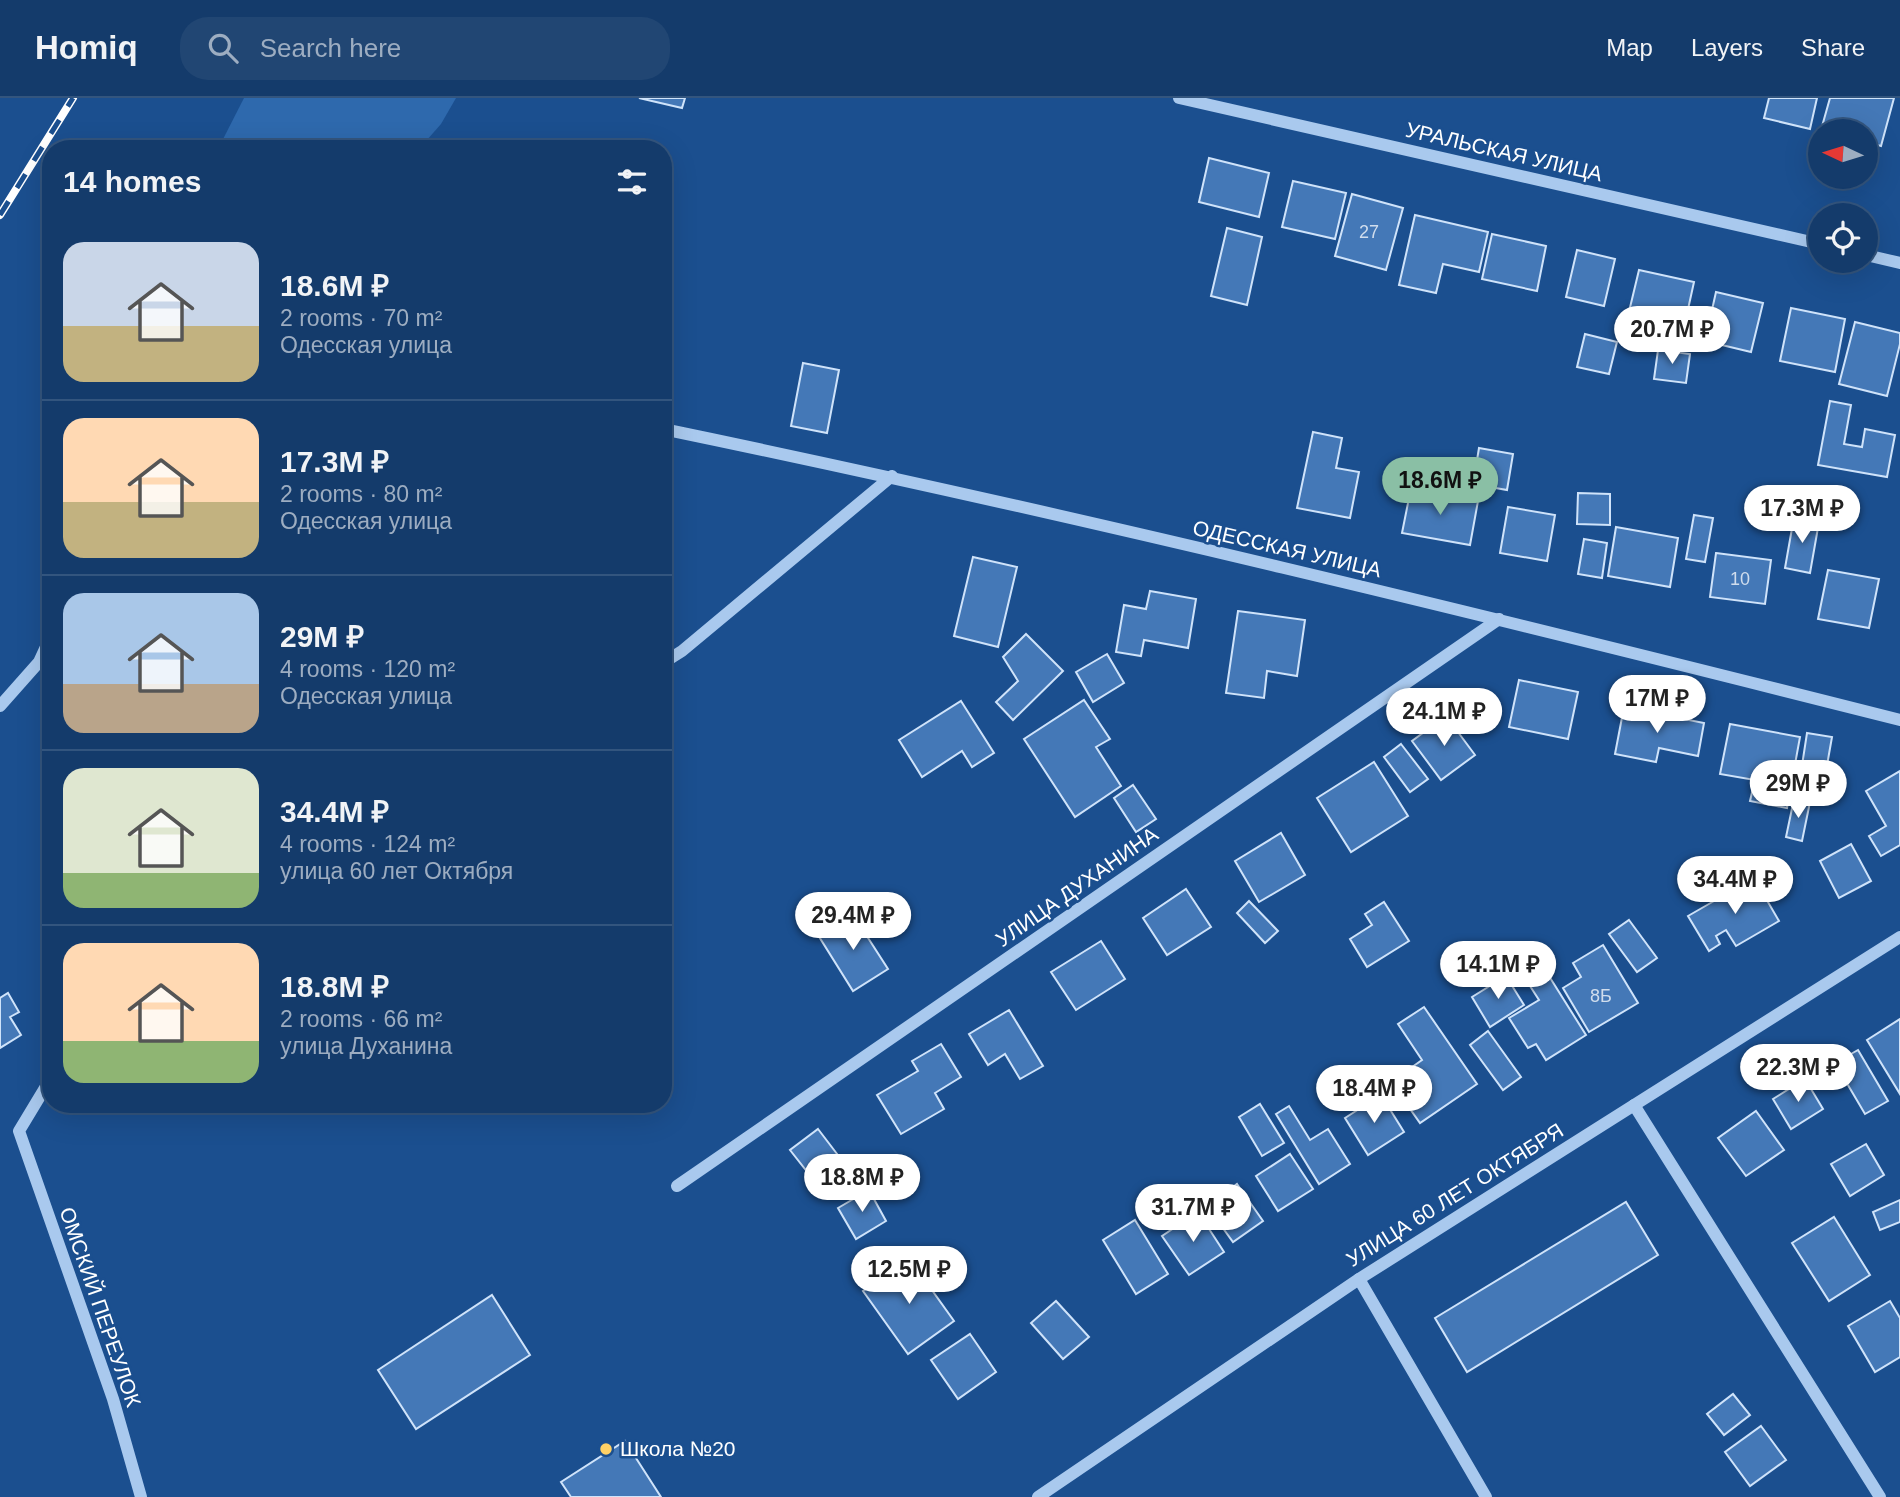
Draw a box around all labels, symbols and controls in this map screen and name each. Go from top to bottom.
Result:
search box [180,17,670,80]
text: Homiq [35,29,138,66]
icon: search [204,29,242,67]
text: Search here [260,33,401,63]
text: Map [1606,34,1653,61]
text: Layers [1691,34,1763,61]
text: Share [1801,34,1865,61]
street label: УРАЛЬСКАЯ УЛИЦА [1404,118,1605,185]
north arrow [1808,119,1878,189]
map controls [1808,119,1878,273]
icon: filters [613,163,651,201]
text: 14 homes [63,165,201,198]
button: locate [1808,203,1878,273]
house number: 27 [1359,222,1379,242]
text: 18.6M ₽ [280,269,389,302]
icon: home [119,270,203,354]
text: 2 rooms · 70 m² [280,305,442,331]
pin: 20.7M ₽ [1607,306,1737,366]
text: 20.7M ₽ [1630,316,1714,342]
text: Одесская улица [280,332,452,358]
text: 17.3M ₽ [280,445,389,478]
icon: home [119,446,203,530]
pin: 18.6M ₽ [1375,458,1505,517]
text: 18.6M ₽ [1398,467,1482,493]
text: 2 rooms · 80 m² [280,481,442,507]
pin: 17.3M ₽ [1737,486,1867,545]
text: 17.3M ₽ [1760,495,1844,521]
text: Одесская улица [280,508,452,534]
street label: ОДЕССКАЯ УЛИЦА [1191,516,1384,581]
house number: 10 [1730,569,1750,589]
text: 29M ₽ [280,620,364,653]
icon: home [119,621,203,705]
text: 4 rooms · 120 m² [280,656,455,682]
pin: 17M ₽ [1608,676,1706,735]
text: Одесская улица [280,683,452,709]
text: 17M ₽ [1625,685,1689,711]
pin: 24.1M ₽ [1379,688,1509,748]
text: 24.1M ₽ [1402,698,1486,724]
pin: 29M ₽ [1749,760,1847,820]
text: 29M ₽ [1766,770,1830,796]
text: 34.4M ₽ [280,795,389,828]
icon: home [119,796,203,880]
street label: УЛИЦА ДУХАНИНА [991,822,1162,951]
text: 4 rooms · 124 m² [280,831,455,857]
pin: 34.4M ₽ [1670,856,1800,916]
text: улица 60 лет Октября [280,858,513,884]
text: 34.4M ₽ [1693,866,1777,892]
pin: 29.4M ₽ [788,892,918,952]
text: 29.4M ₽ [811,902,895,928]
pin: 14.1M ₽ [1433,942,1563,1001]
text: 14.1M ₽ [1456,951,1540,977]
text: 18.8M ₽ [280,970,389,1003]
icon: home [119,971,203,1055]
house number: 8Б [1590,986,1612,1006]
text: 2 rooms · 66 m² [280,1006,442,1032]
text: улица Духанина [280,1033,452,1059]
pin: 22.3M ₽ [1733,1044,1863,1104]
text: 22.3M ₽ [1756,1054,1840,1080]
pin: 18.4M ₽ [1309,1066,1439,1125]
text: 18.4M ₽ [1332,1075,1416,1101]
street label: УЛИЦА 60 ЛЕТ ОКТЯБРЯ [1342,1118,1567,1271]
pin: 18.8M ₽ [797,1154,927,1214]
text: 18.8M ₽ [820,1164,904,1190]
pin: 31.7M ₽ [1128,1184,1258,1244]
text: 31.7M ₽ [1151,1194,1235,1220]
street label: ОМСКИЙ ПЕРЕУЛОК [56,1204,146,1410]
pin: 12.5M ₽ [844,1246,974,1306]
text: 12.5M ₽ [867,1256,951,1282]
place label: Школа №20 [620,1437,736,1460]
marker: Школа №20 [598,1441,614,1457]

